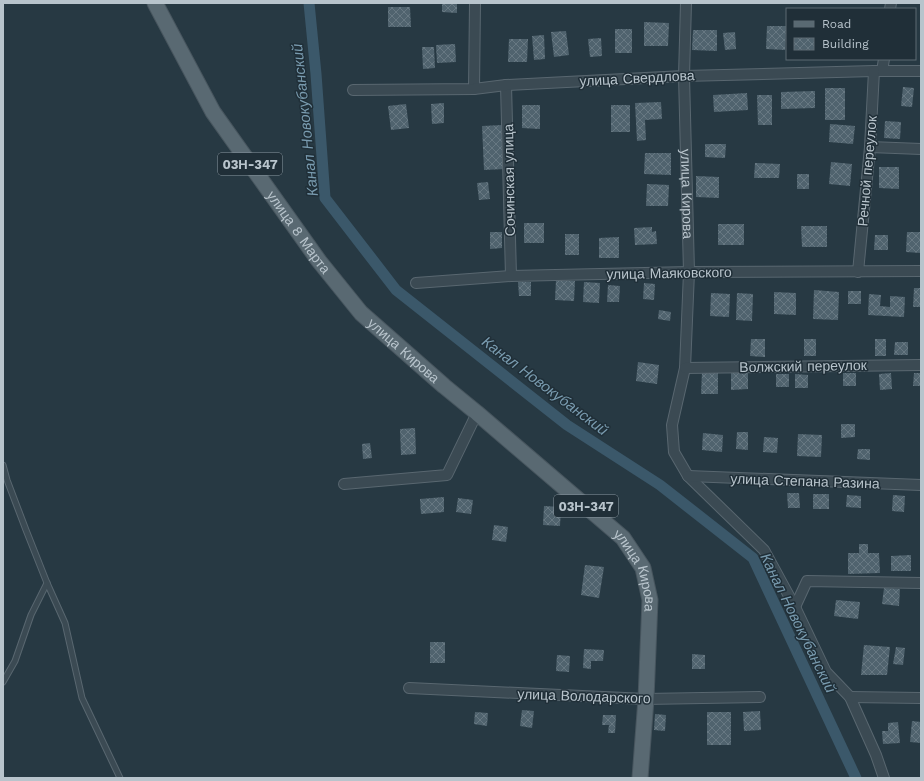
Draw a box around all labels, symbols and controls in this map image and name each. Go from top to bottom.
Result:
legend [786,8,916,60]
text: Road [822,17,851,31]
text: Building [822,37,869,51]
water label: Канал Новокубанский [288,42,322,197]
street label: улица Свердлова [579,67,695,89]
street label: Речной переулок [854,114,880,227]
street label: Сочинская улица [500,123,518,236]
street label: улица Кирова [678,149,696,239]
road number: 03Н-347 [218,153,282,175]
street label: улица 8 Марта [264,188,334,277]
street label: улица Маяковского [606,264,732,282]
street label: улица Кирова [365,315,443,386]
water label: Канал Новокубанский [478,333,612,440]
street label: Волжский переулок [739,357,868,375]
street label: улица Степана Разина [730,470,880,492]
road number: 03Н-347 [554,495,618,517]
street label: улица Кирова [611,526,658,612]
water label: Канал Новокубанский [756,550,840,696]
street label: улица Володарского [517,686,651,706]

